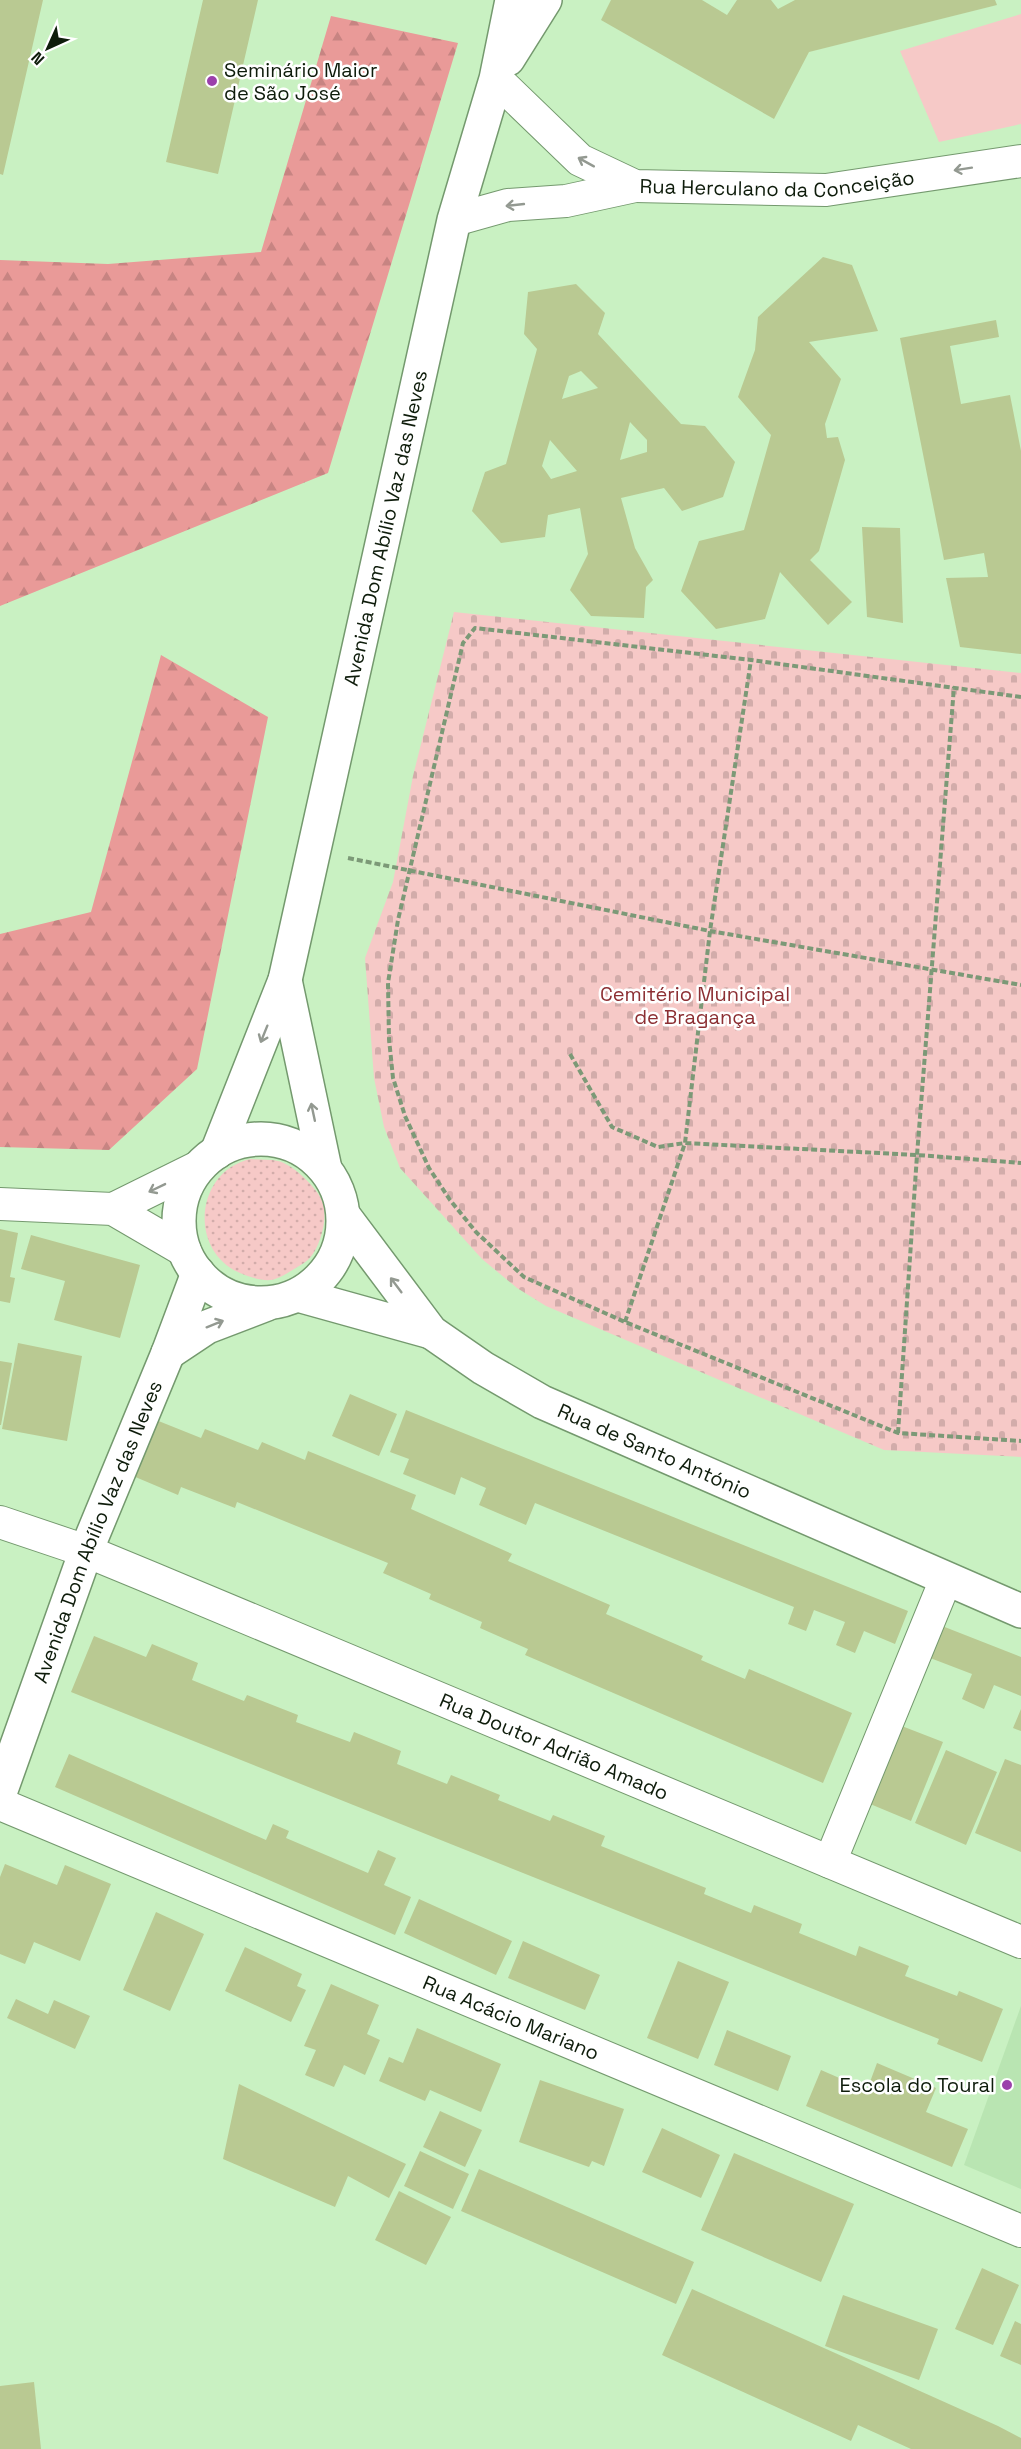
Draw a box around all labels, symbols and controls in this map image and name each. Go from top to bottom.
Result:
north arrow [18,18,78,78]
text: N [27,47,49,69]
place label: Seminário Maior de São José [224,57,378,106]
marker: Seminário Maior de São José [205,74,219,88]
one-way arrow [578,156,595,168]
street label: Rua Herculano da Conceição [640,164,916,203]
one-way arrow [954,164,974,175]
one-way arrow [506,200,526,211]
street label: Avenida Dom Abílio Vaz das Neves [338,368,433,688]
park label: Cemitério Municipal de Bragança [600,981,790,1030]
one-way arrow [258,1024,269,1043]
one-way arrow [307,1103,318,1122]
one-way arrow [148,1182,166,1194]
one-way arrow [389,1277,402,1293]
one-way arrow [205,1318,224,1329]
street label: Avenida Dom Abílio Vaz das Neves [27,1377,168,1686]
street label: Rua de Santo António [554,1397,755,1505]
street label: Rua Doutor Adrião Amado [436,1687,672,1806]
street label: Rua Acácio Mariano [419,1969,603,2066]
place label: Escola do Toural [840,2072,995,2098]
marker: Escola do Toural [1000,2078,1014,2092]

